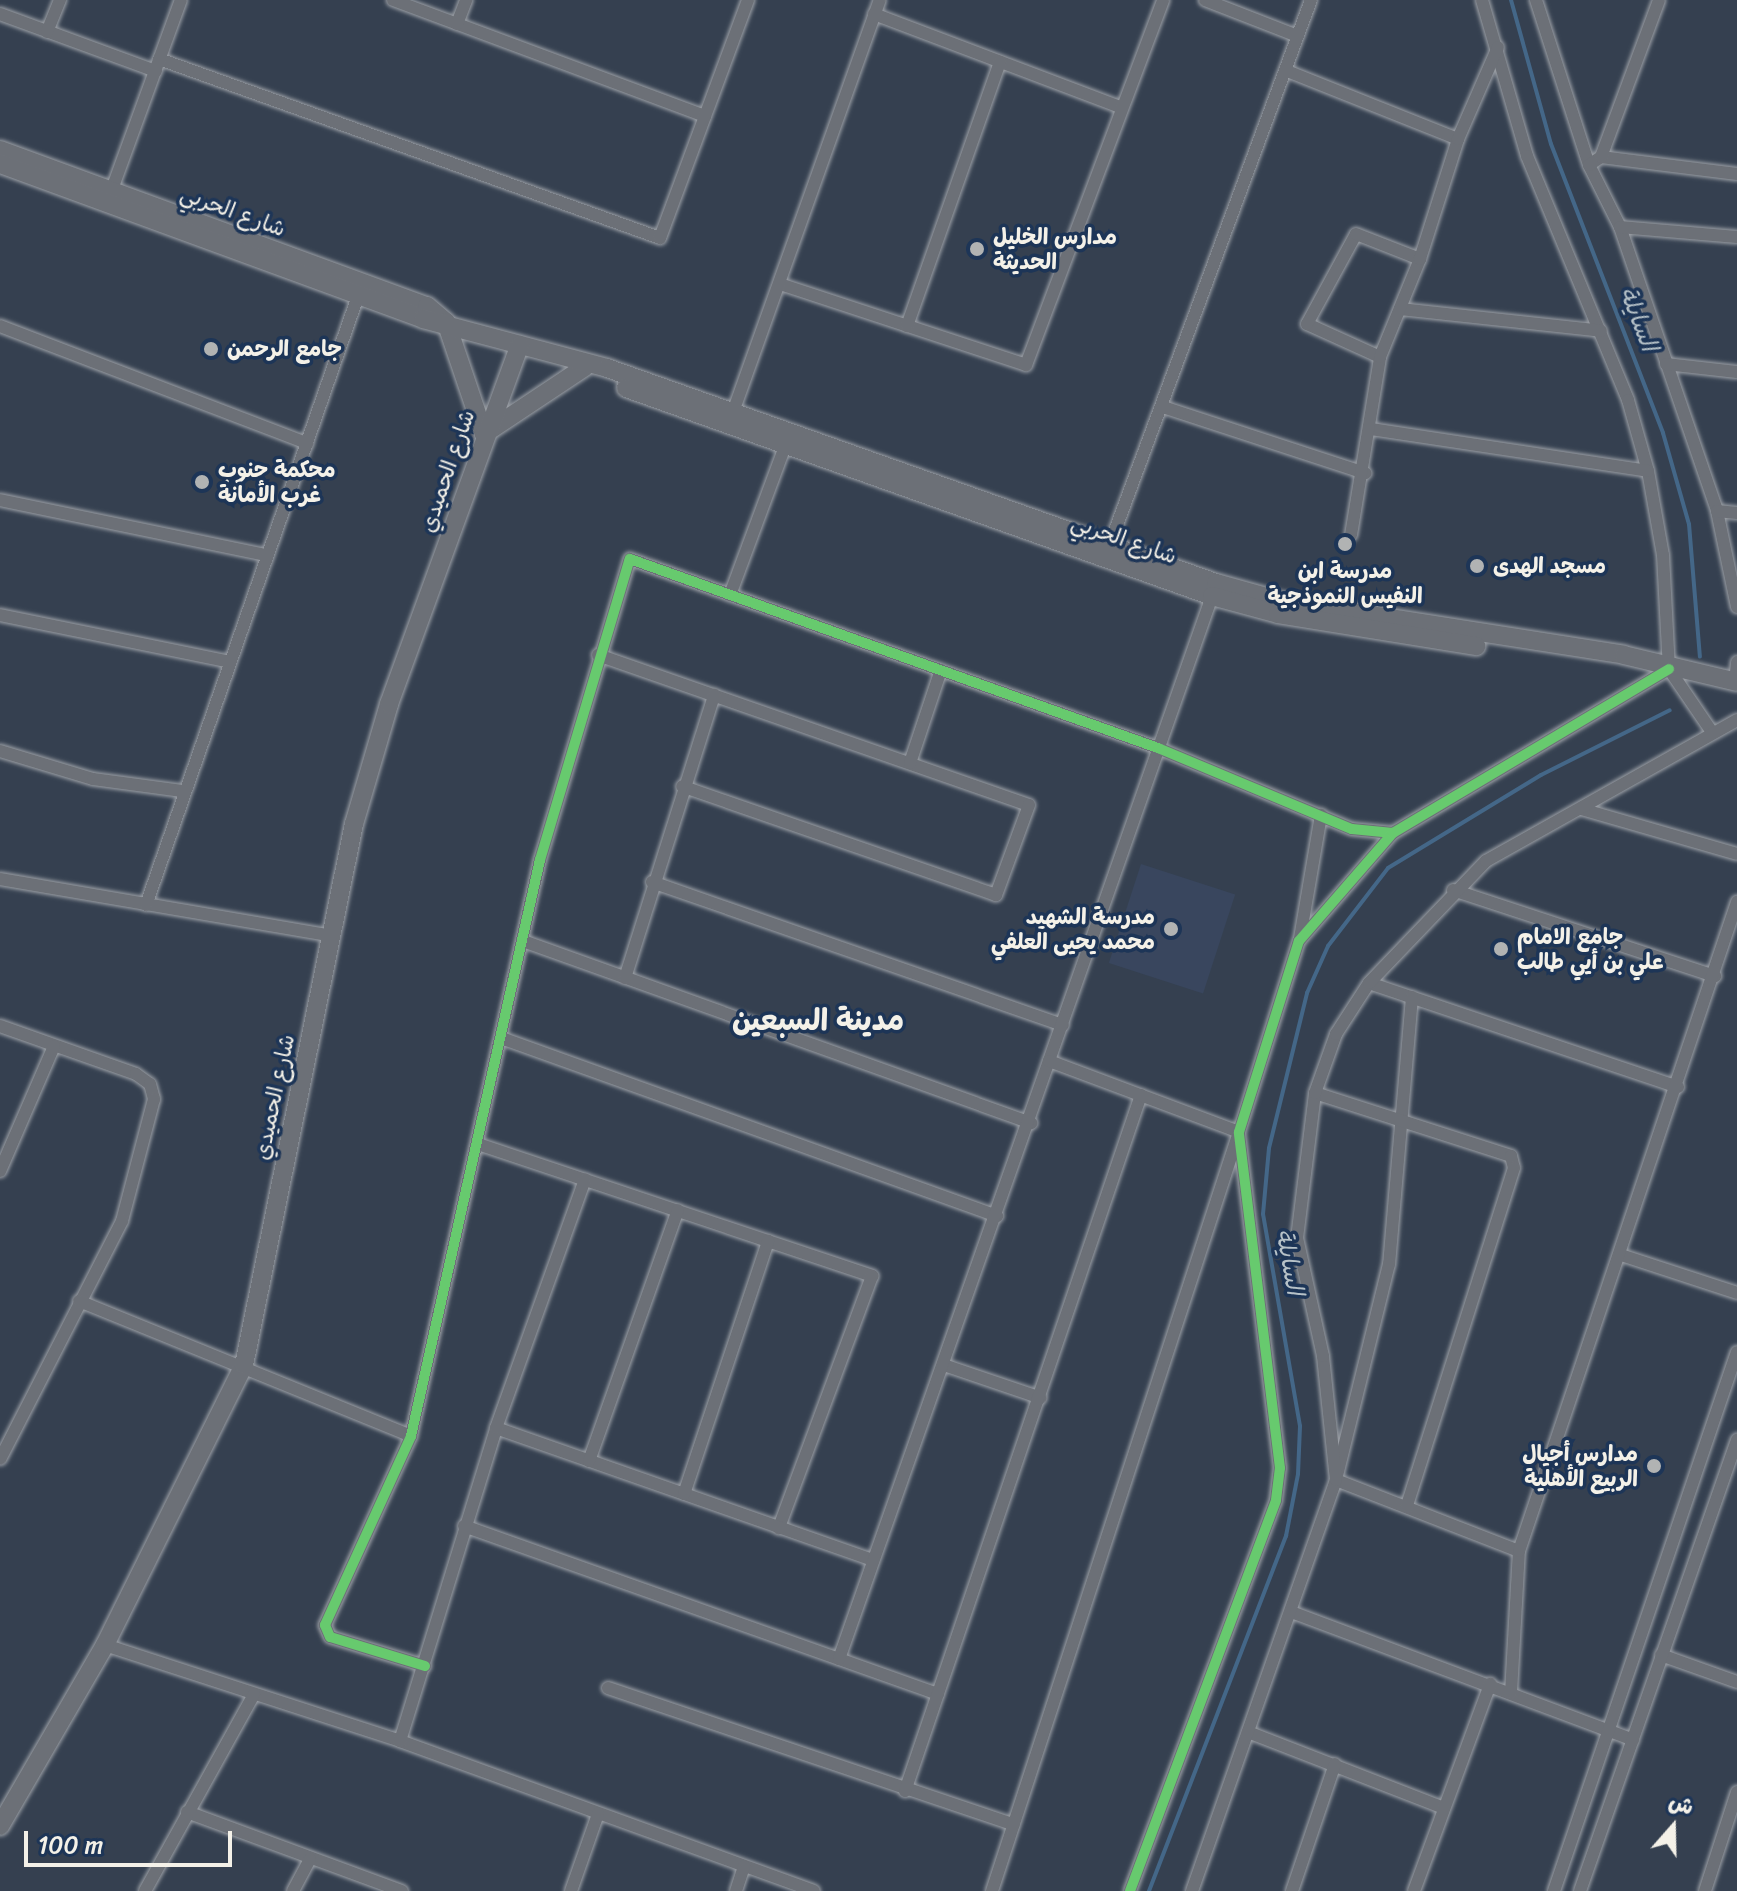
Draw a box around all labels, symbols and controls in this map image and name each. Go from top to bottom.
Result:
street label: شارع الحربي [177,180,289,242]
place label: مدارس الخليل الحديثة [993,223,1117,274]
marker: مدارس الخليل الحديثة [968,240,986,258]
water label: السايلة [1613,283,1663,355]
place label: جامع الرحمن [227,336,342,362]
marker: جامع الرحمن [202,340,220,358]
street label: شارع الحميدي [414,406,480,536]
place label: محكمة جنوب غرب الأمانة [218,456,336,508]
marker: محكمة جنوب غرب الأمانة [193,473,211,491]
street label: شارع الحربي [1068,509,1180,569]
marker: مدرسة ابن النفيس النموذجية [1336,535,1354,553]
place label: مسجد الهدى [1493,553,1606,579]
place label: مدرسة ابن النفيس النموذجية [1267,557,1423,608]
marker: مسجد الهدى [1468,557,1486,575]
place label: مدرسة الشهيد محمد يحيى العلفي [991,903,1155,954]
marker: مدرسة الشهيد محمد يحيى العلفي [1162,920,1180,938]
place label: جامع الامام علي بن أيي طالب [1517,923,1663,974]
marker: جامع الامام علي بن أيي طالب [1492,940,1510,958]
district label: مدينة السبعين [732,1002,904,1038]
street label: شارع الحميدي [248,1032,300,1162]
water label: السايلة [1269,1227,1309,1297]
place label: مدارس أجيال الربيع الأهلية [1522,1440,1638,1492]
marker: مدارس أجيال الربيع الأهلية [1645,1457,1663,1475]
text: ش [1663,1782,1699,1826]
north arrow [1633,1787,1713,1867]
scale bar [28,1815,236,1865]
text: 100 m [38,1824,103,1866]

